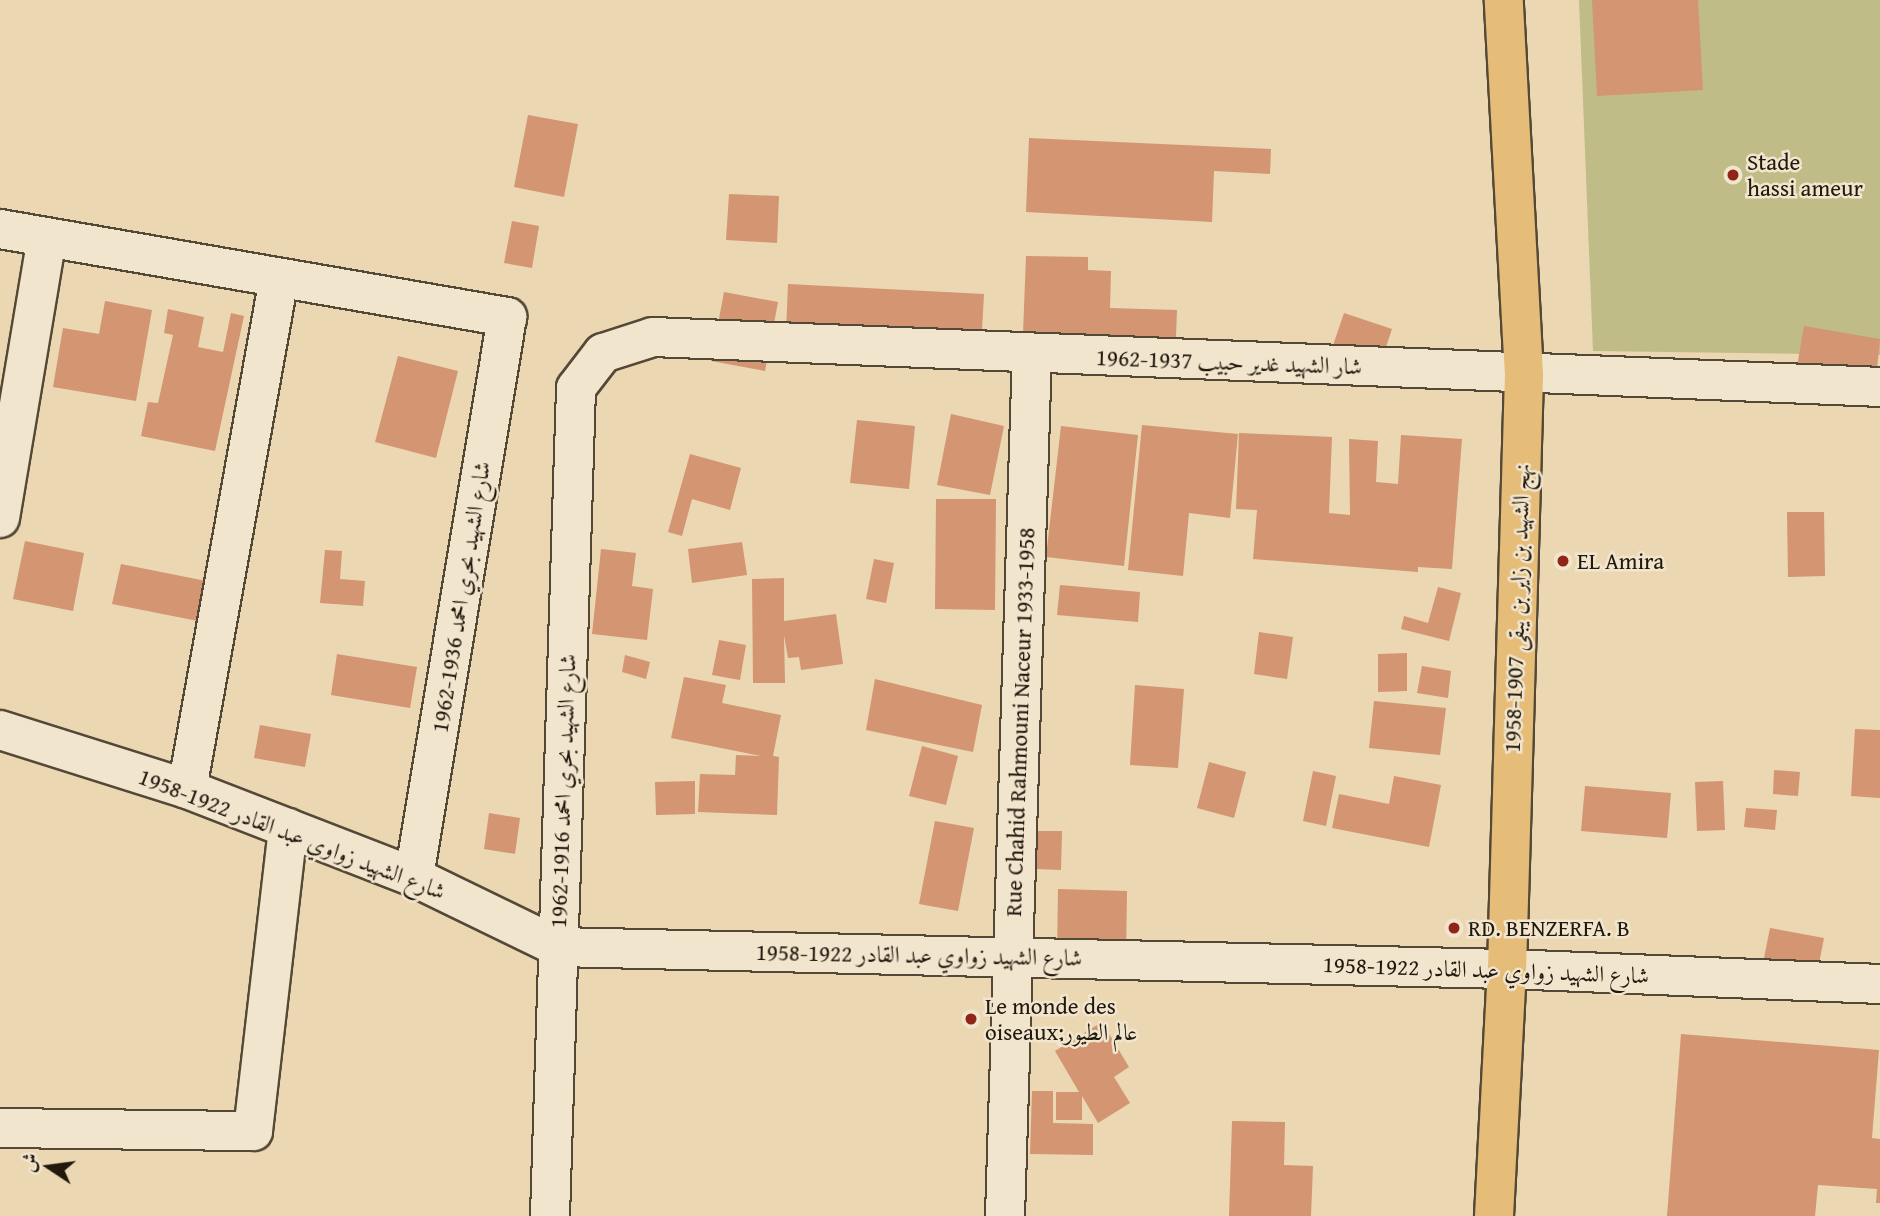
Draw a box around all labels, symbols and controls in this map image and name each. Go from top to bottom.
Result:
place label: Stade hassi ameur [1747,148,1863,202]
marker: Stade hassi ameur [1725,167,1741,183]
street label: شار الشهيد غدير حبيب 1937-1962 [1095,344,1363,380]
street label: شارع الشهيد بحري امحمد 1936-1962 [426,459,496,735]
street label: نهج الشهيد بن زاير بن يبقى 1907-1958 [1498,463,1536,753]
street label: Rue Chahid Rahmouni Naceur 1933-1958 [999,527,1041,917]
place label: EL Amira [1577,547,1664,575]
marker: EL Amira [1555,553,1571,569]
street label: شارع الشهيد بحري امحمد 1916-1962 [544,653,582,929]
street label: شارع الشهيد زواوي عبد القادر 1922-1958 [135,763,449,905]
place label: RD. BENZERFA. B [1468,914,1630,942]
marker: RD. BENZERFA. B [1446,920,1462,936]
street label: شارع الشهيد زواوي عبد القادر 1922-1958 [755,938,1083,972]
street label: شارع الشهيد زواوي عبد القادر 1922-1958 [1322,951,1650,989]
place label: Le monde des oiseaux;عالم الطيور [985,992,1138,1046]
marker: Le monde des oiseaux;عالم الطيور [963,1011,979,1027]
north arrow [14,1132,84,1202]
text: ش [13,1150,44,1175]

